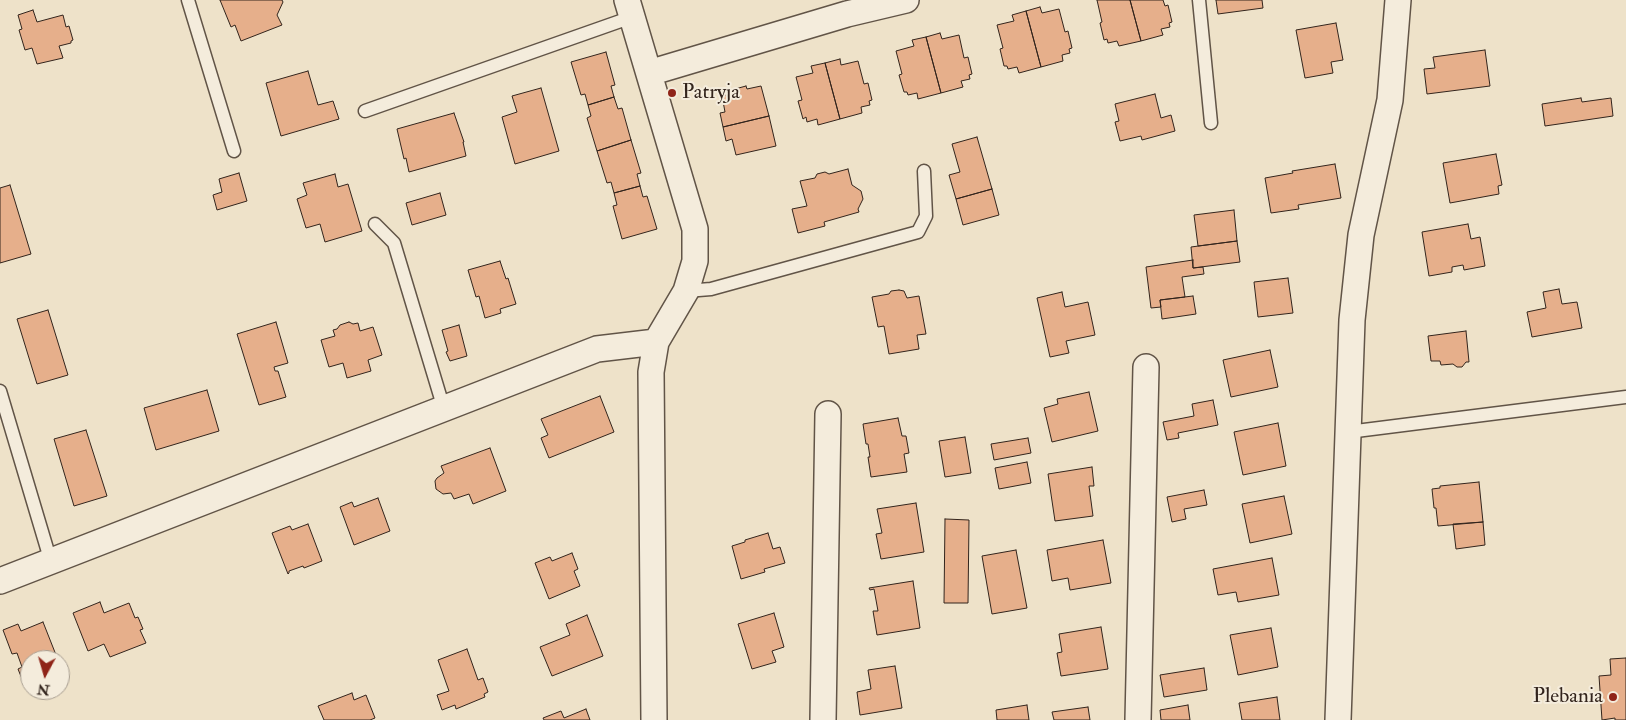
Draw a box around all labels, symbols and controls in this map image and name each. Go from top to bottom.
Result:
place label: Patryja [682,80,740,106]
marker: Patryja [666,87,678,99]
north arrow [20,650,70,700]
text: N [36,680,51,699]
place label: Plebania [1533,684,1603,710]
marker: Plebania [1607,691,1619,703]

